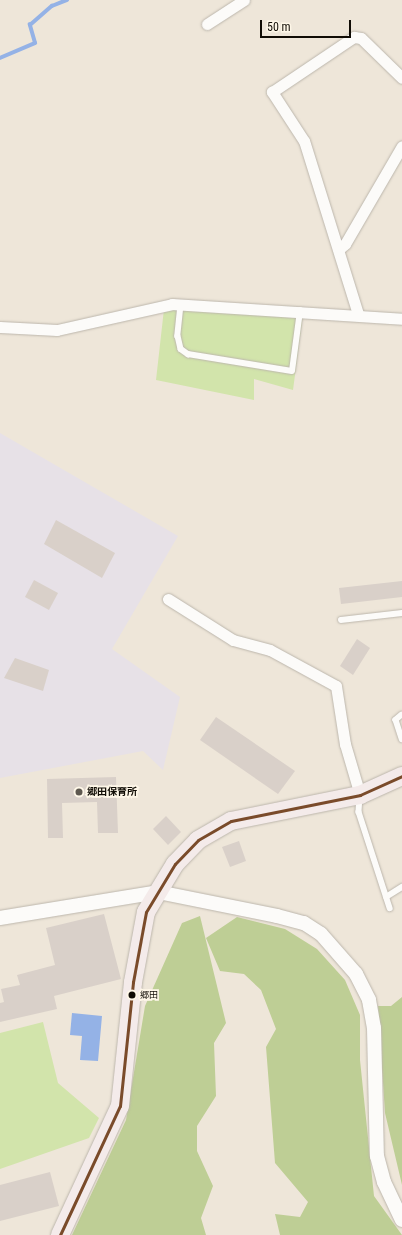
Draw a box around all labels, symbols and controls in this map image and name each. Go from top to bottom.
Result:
scale bar [262,12,353,38]
text: 50 m [267,20,291,34]
place label: 郷田保育所 [87,786,137,798]
marker: 郷田保育所 [74,787,84,797]
marker: 郷田 [127,990,137,1000]
place label: 郷田 [140,990,158,1000]

